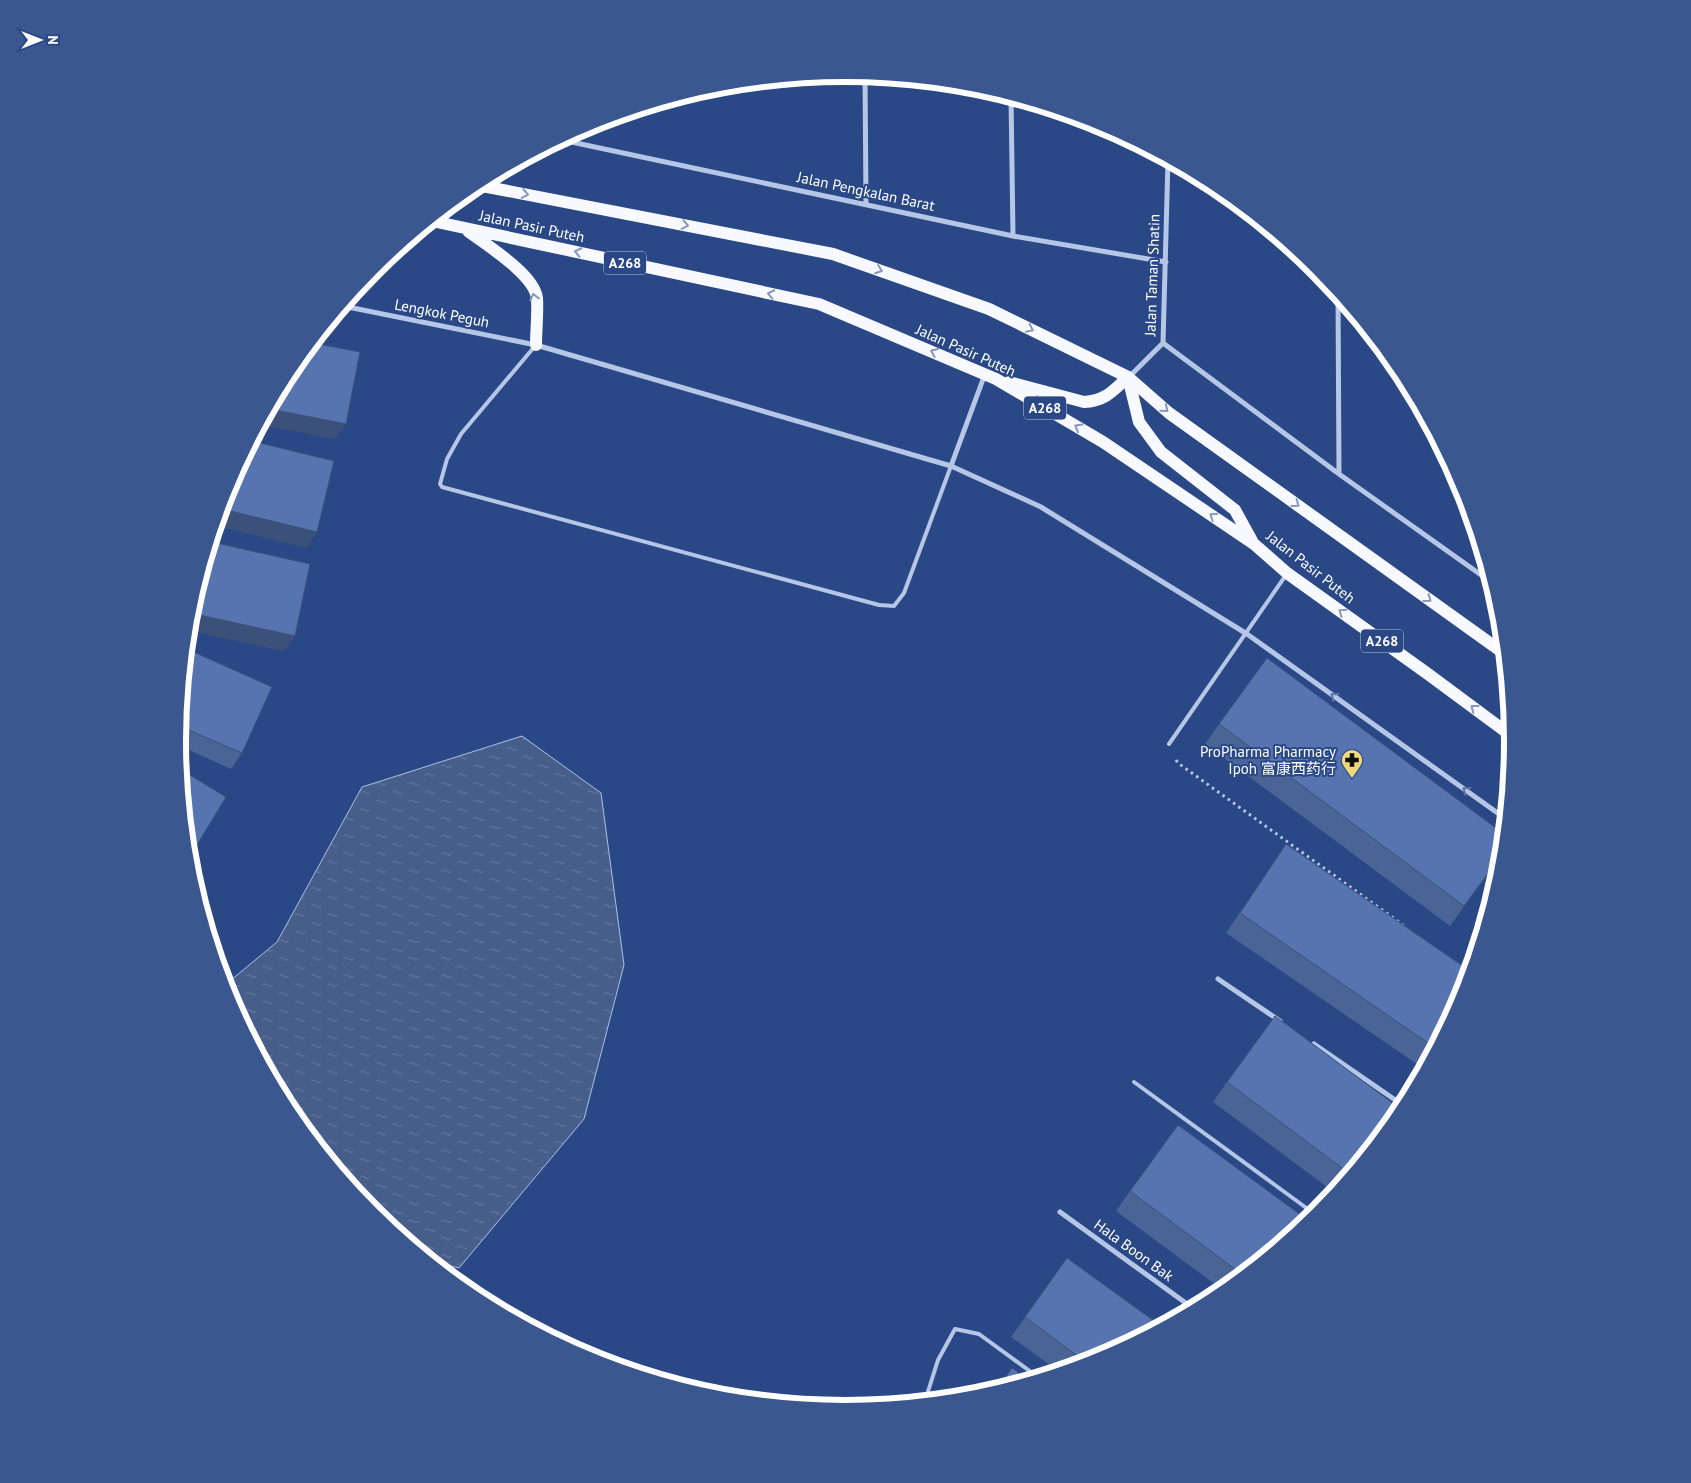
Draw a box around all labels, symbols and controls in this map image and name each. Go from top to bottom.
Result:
north arrow [15,15,65,65]
text: N [44,35,62,45]
street label: Jalan Pengkalan Barat [795,167,936,215]
one-way arrow [521,188,530,199]
street label: Jalan Pasir Puteh [477,205,586,246]
street label: Jalan Taman Shatin [1140,214,1164,337]
one-way arrow [680,219,689,230]
one-way arrow [573,248,582,258]
road number: A268 [604,252,646,274]
one-way arrow [875,264,883,274]
one-way arrow [766,289,775,300]
one-way arrow [530,293,540,302]
street label: Lengkok Peguh [393,294,491,332]
street label: Jalan Pasir Puteh [912,319,1019,380]
one-way arrow [1025,323,1034,333]
one-way arrow [930,348,939,359]
road number: A268 [1024,396,1066,419]
one-way arrow [1159,403,1168,412]
one-way arrow [1074,424,1083,434]
one-way arrow [1290,499,1299,507]
one-way arrow [1210,513,1219,522]
street label: Jalan Pasir Puteh [1262,526,1359,608]
one-way arrow [1422,593,1432,602]
one-way arrow [1338,609,1348,618]
road number: A268 [1361,630,1403,652]
one-way arrow [1330,693,1340,702]
one-way arrow [1471,705,1480,713]
place label: ProPharma Pharmacy Ipoh 富康西药行 [1200,742,1336,778]
pharmacy icon: ProPharma Pharmacy Ipoh 富康西药行 [1340,748,1364,779]
one-way arrow [1462,787,1472,796]
street label: Hala Boon Bak [1090,1215,1178,1286]

